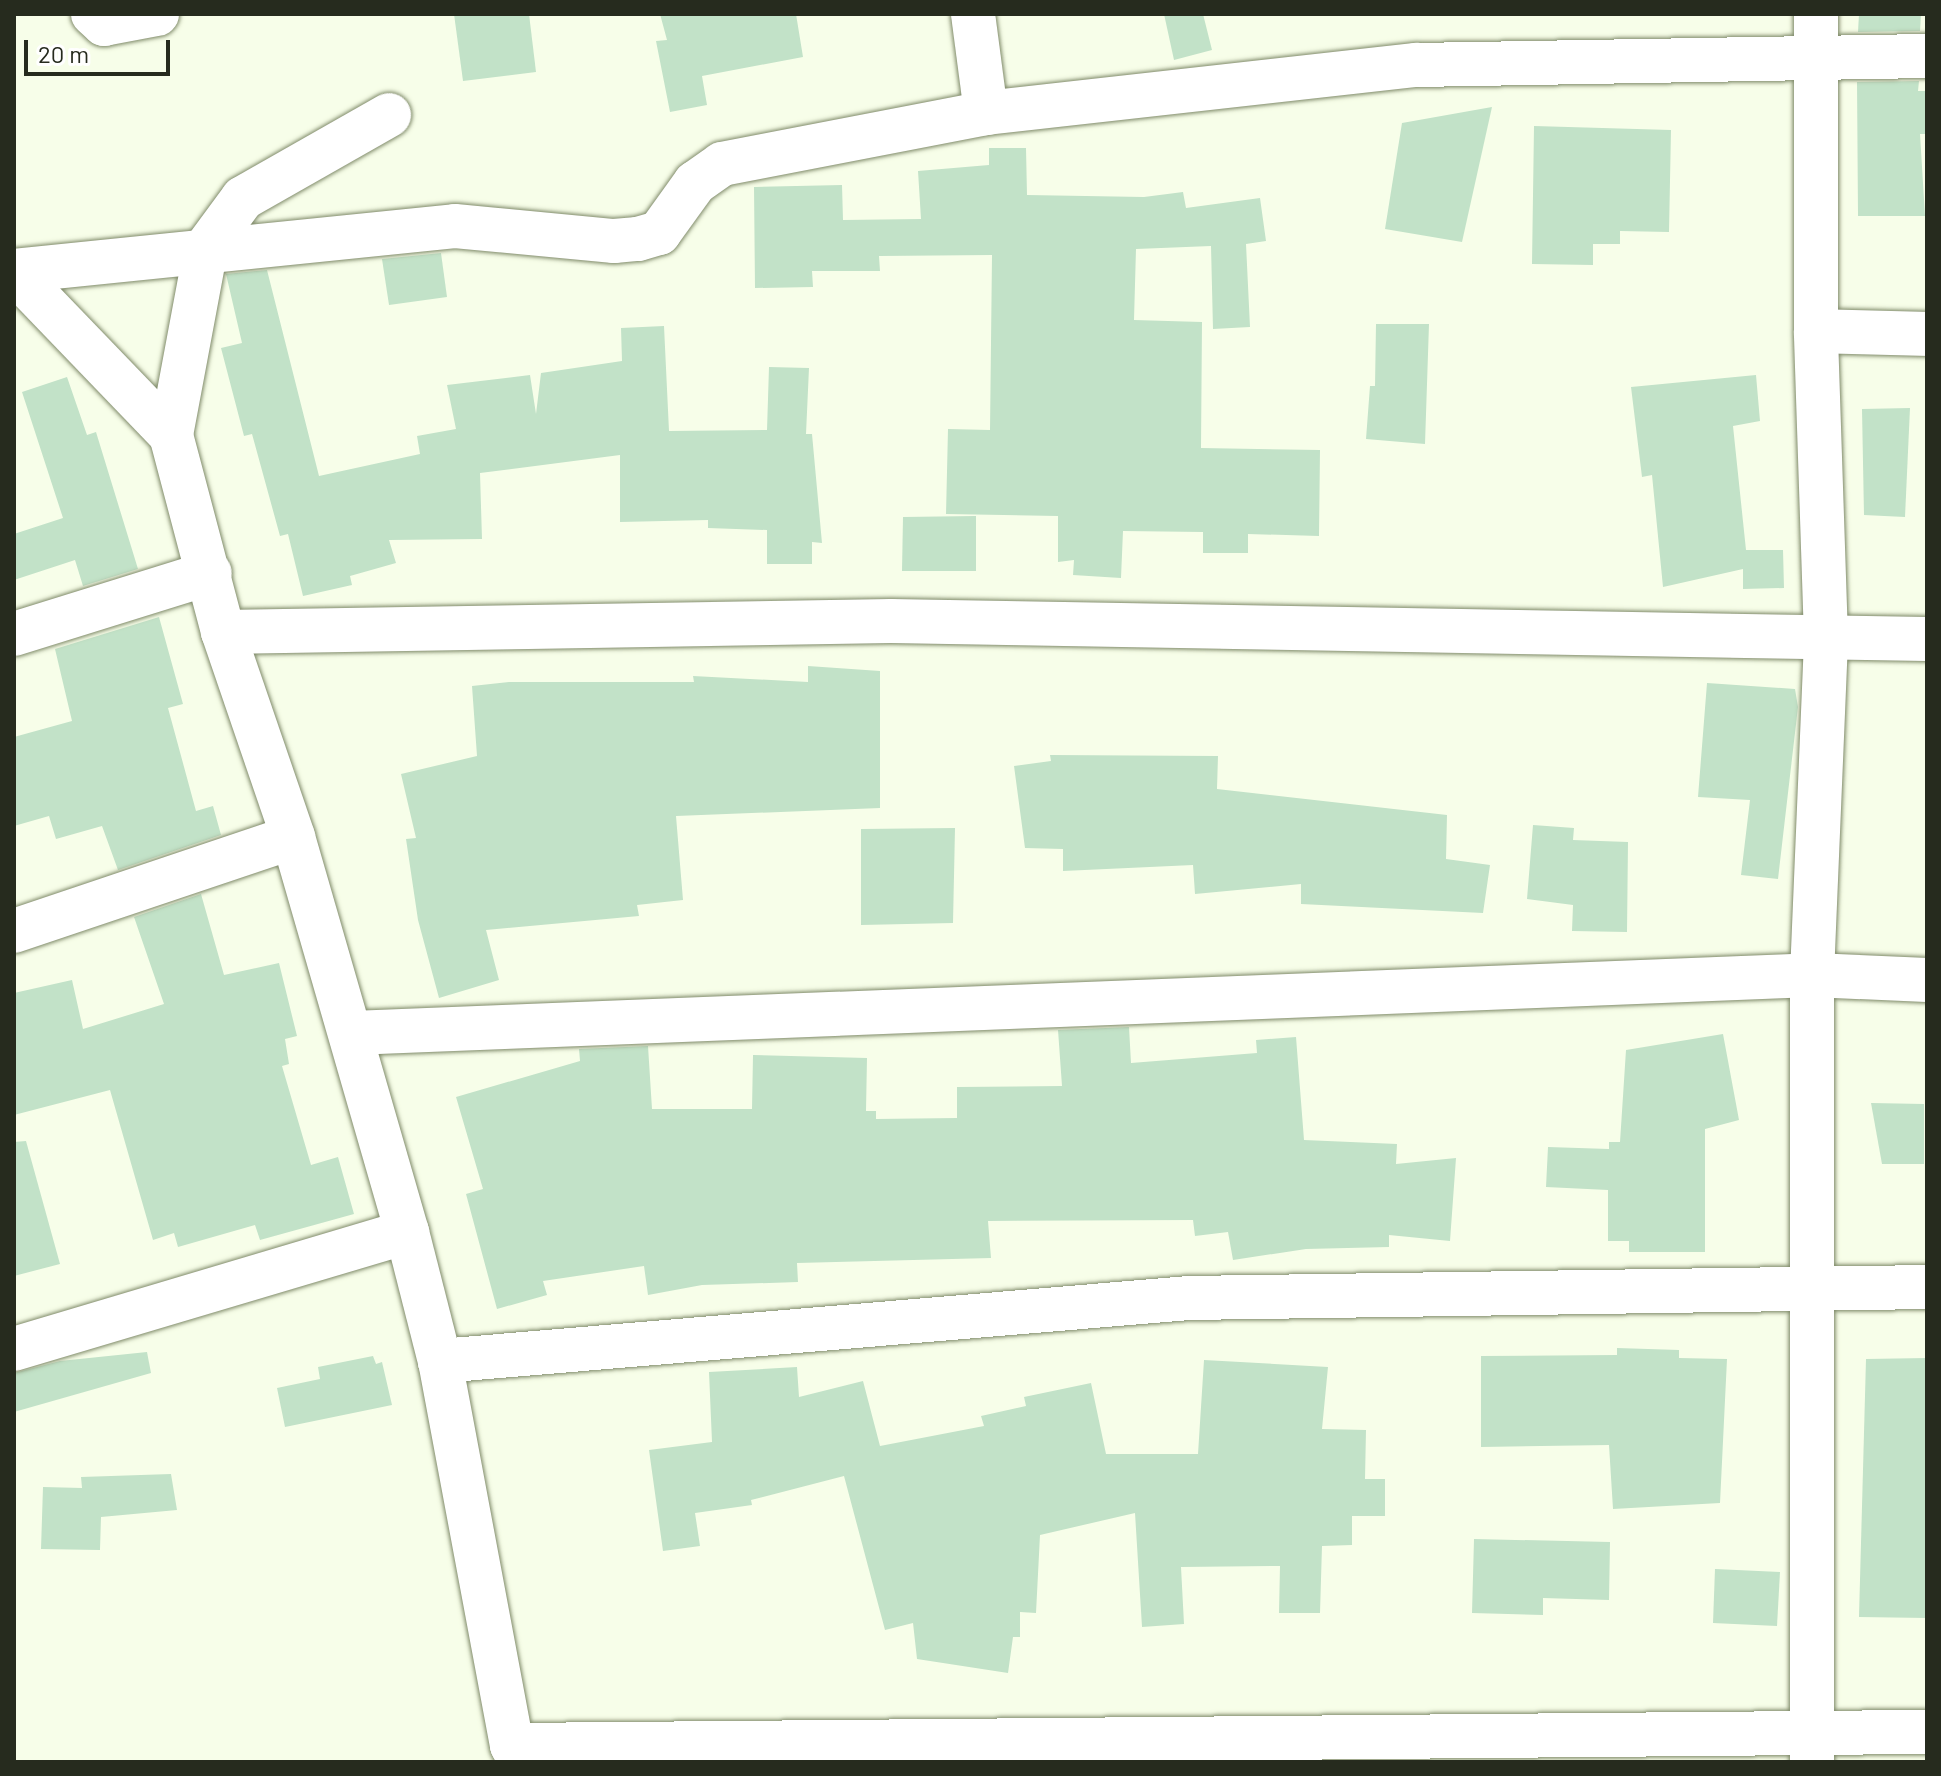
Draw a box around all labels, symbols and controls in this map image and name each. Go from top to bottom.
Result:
scale bar [28,24,174,74]
text: 20 m [38,39,89,68]

